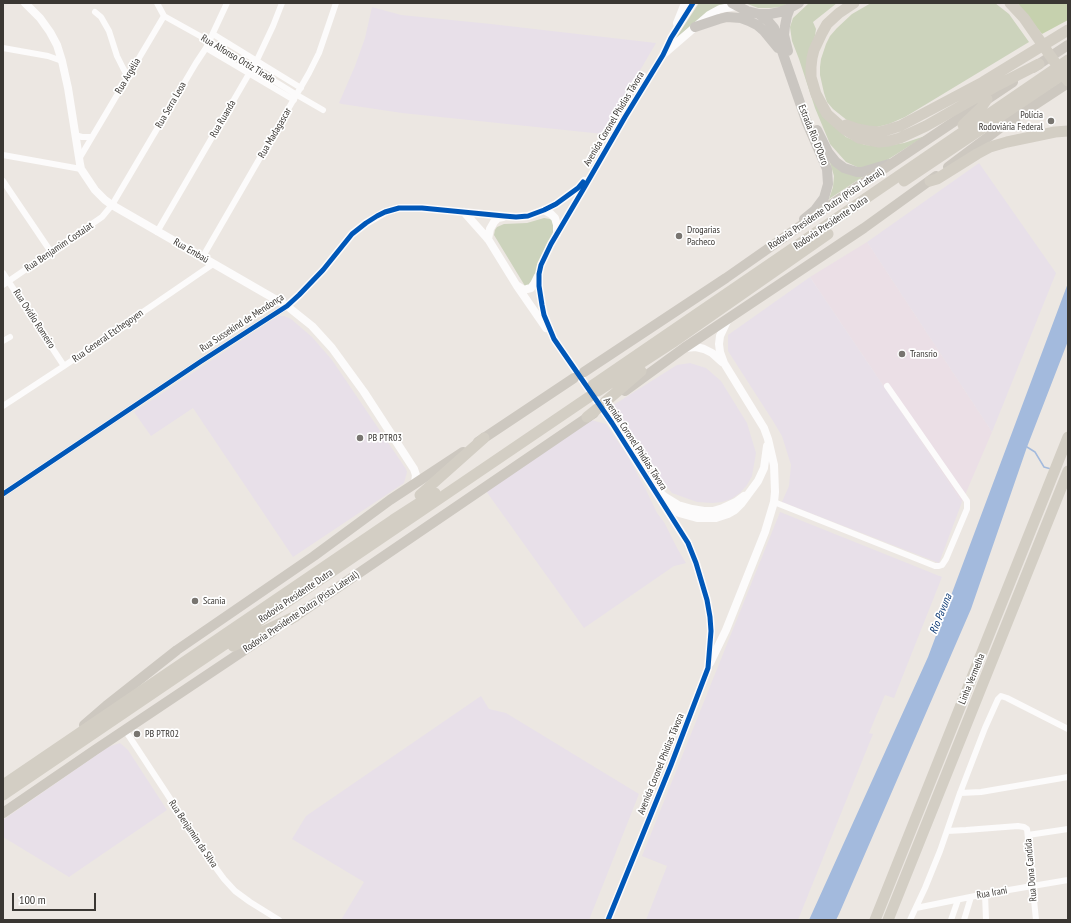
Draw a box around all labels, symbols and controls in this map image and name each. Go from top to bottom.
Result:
street label: Rua Alfonso Ortiz Tirado [199,32,277,86]
street label: Rua Argélia [113,56,143,96]
street label: Avenida Coronel Phidias Távora [581,70,647,168]
street label: Rua Serra Leoa [153,80,189,130]
street label: Rua Ruanda [208,98,238,140]
street label: Estrada Rio D'Ouro [795,103,831,167]
street label: Rua Madagascar [256,106,294,160]
place label: Polícia Rodoviária Federal [979,109,1043,132]
marker: Polícia Rodoviária Federal [1046,116,1056,126]
street label: Rodovia Presidente Dutra (Pista Lateral) [766,166,886,252]
street label: Rodovia Presidente Dutra [792,194,870,252]
street label: Rua Benjamim Costalat [23,220,95,274]
place label: Drogarias Pacheco [687,224,720,248]
marker: Drogarias Pacheco [674,231,684,241]
street label: Rua Embaú [171,236,211,266]
street label: Rua Ovídio Romeiro [10,287,58,351]
street label: Rua Sussekind de Mendonça [198,291,286,355]
street label: Rua General Etchegoyen [70,307,146,365]
place label: Transrio [910,348,937,360]
marker: Transrio [897,349,907,359]
street label: Avenida Coronel Phidias Távora [601,395,669,493]
place label: PB PTR03 [368,432,402,444]
marker: PB PTR03 [355,433,365,443]
street label: Rodovia Presidente Dutra [257,567,335,625]
street label: Rodovia Presidente Dutra (Pista Lateral) [241,569,361,655]
water label: Rio Pavuna [927,592,955,636]
place label: Scania [203,595,225,607]
marker: Scania [190,596,200,606]
street label: Linha Vermelha [956,652,988,706]
street label: Avenida Coronel Phidias Távora [635,712,687,816]
place label: PB PTR02 [145,728,179,740]
marker: PB PTR02 [132,729,142,739]
street label: Rua Benjamim da Silva [166,798,220,870]
street label: Rua Dona Candida [1022,838,1040,902]
street label: Rua Irani [976,884,1008,902]
scale bar [14,885,98,911]
text: 100 m [19,892,46,907]

